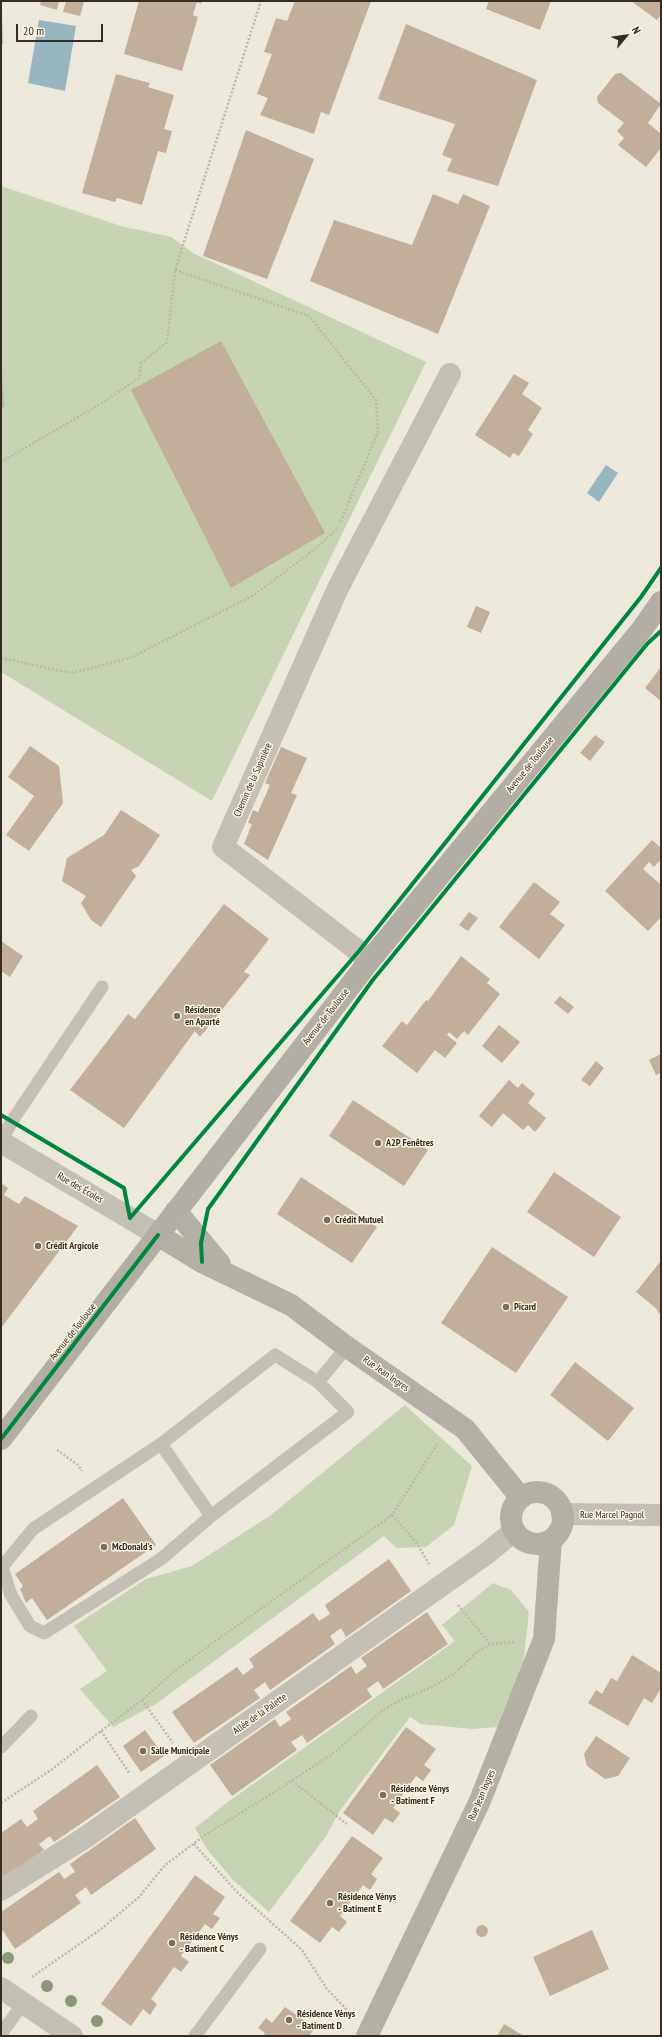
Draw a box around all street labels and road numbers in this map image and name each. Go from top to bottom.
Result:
street label: Avenue de Toulouse [504,735,556,795]
street label: Chemin de la Sapinière [231,741,275,819]
street label: Avenue de Toulouse [300,986,352,1048]
street label: Rue des Écoles [55,1170,105,1206]
street label: Avenue de Toulouse [47,1301,99,1363]
street label: Rue Jean Ingres [361,1354,411,1394]
street label: Rue Marcel Pagnol [580,1509,644,1521]
street label: Allée de la Palette [231,1691,289,1737]
street label: Rue Jean Ingres [466,1768,498,1822]

